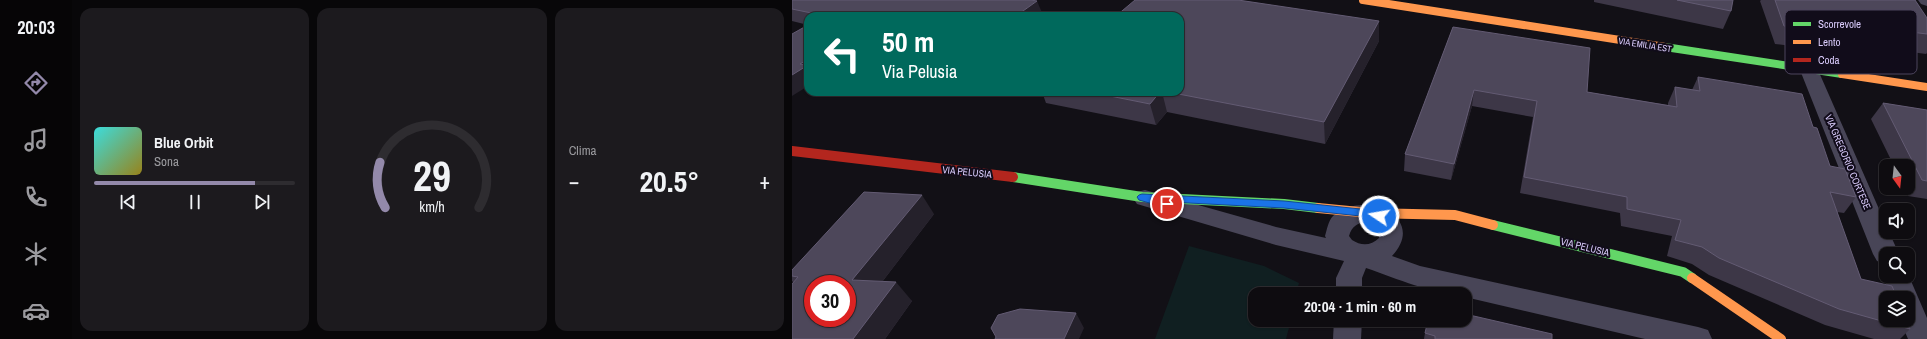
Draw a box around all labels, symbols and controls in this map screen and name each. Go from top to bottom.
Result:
legend [1785,10,1917,74]
text: 20:03 [17,15,55,40]
text: Scorrevole [1818,17,1861,31]
text: 50 m [882,23,934,61]
icon: left [816,28,868,80]
street label: VIA EMILIA EST [1618,35,1673,55]
text: Lento [1818,35,1841,49]
text: Coda [1818,53,1840,67]
text: Via Pelusia [882,59,957,84]
icon: directions [22,69,50,97]
street label: VIA GREGORIO CORTESE [1822,113,1874,211]
icon: music [22,126,50,154]
text: Blue Orbit [154,132,213,153]
text: Clima [569,142,597,159]
text: 29 [413,147,451,203]
text: Sona [154,153,179,170]
north arrow [1879,159,1915,195]
map controls [1879,159,1915,327]
text: 20.5° [639,161,699,201]
street label: VIA PELUSIA [942,163,993,181]
text: − [569,166,579,196]
text: + [759,166,770,196]
icon: phone [22,183,50,211]
pin [1150,187,1184,221]
icon: previous [117,191,139,213]
icon: pause [184,191,206,213]
icon: next [251,191,273,213]
icon: arrive [1156,193,1178,215]
position arrow [1358,195,1400,237]
text: km/h [419,196,445,215]
button: sound [1879,203,1915,239]
street label: VIA PELUSIA [1559,235,1611,259]
icon: climate [22,240,50,268]
button: search [1879,247,1915,283]
speed limit sign: 30 [804,275,856,327]
button: layers [1879,291,1915,327]
text: 20:04 · 1 min · 60 m [1304,296,1416,317]
icon: car [22,297,50,325]

